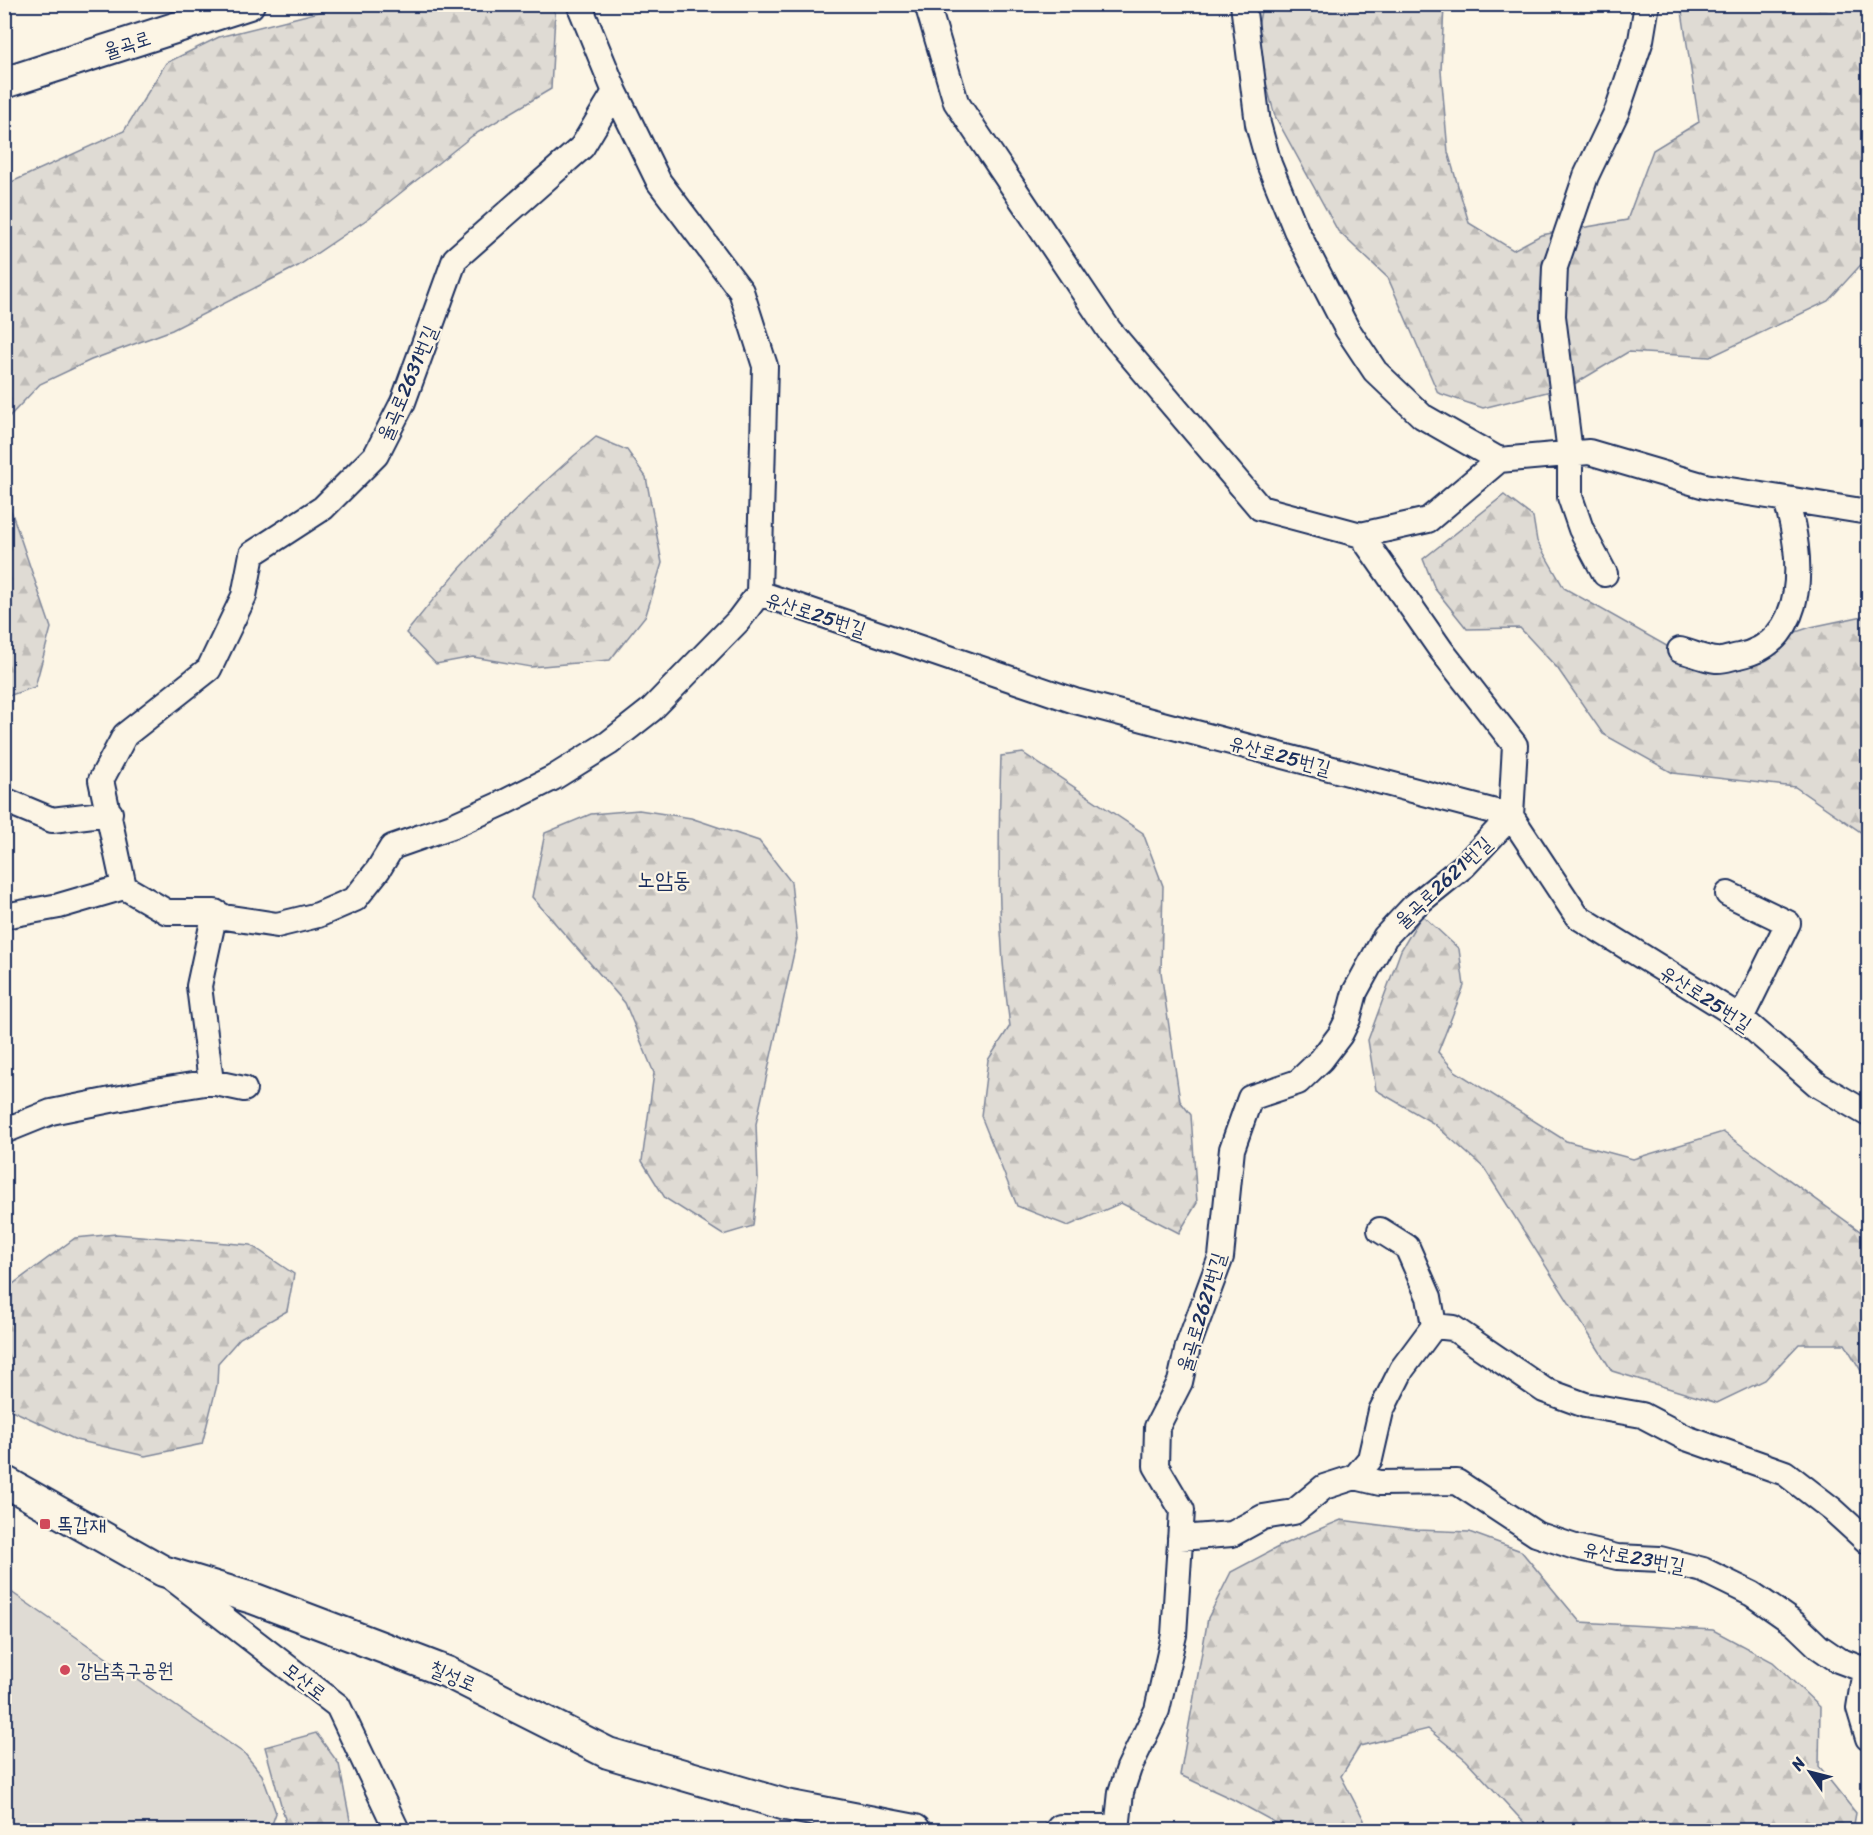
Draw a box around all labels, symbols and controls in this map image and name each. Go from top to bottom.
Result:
street label: 율곡로 [99,20,156,69]
street label: 율곡로2631번길 [367,320,448,447]
street label: 유산로25번길 [761,582,871,647]
street label: 유산로25번길 [1225,725,1335,786]
street label: 율곡로2621번길 [1386,827,1500,937]
district label: 노암동 [637,860,691,899]
street label: 유산로25번길 [1652,955,1759,1041]
street label: 율곡로2621번길 [1167,1248,1236,1376]
place label: 똑갑재 [57,1507,105,1542]
marker: 똑갑재 [38,1517,52,1531]
street label: 유산로23번길 [1580,1531,1688,1584]
street label: 칠성로 [424,1651,482,1702]
place label: 강남축구공원 [77,1653,174,1688]
street label: 모산로 [275,1653,334,1710]
marker: 강남축구공원 [58,1663,72,1677]
north arrow [1780,1742,1840,1802]
text: N [1782,1750,1814,1777]

